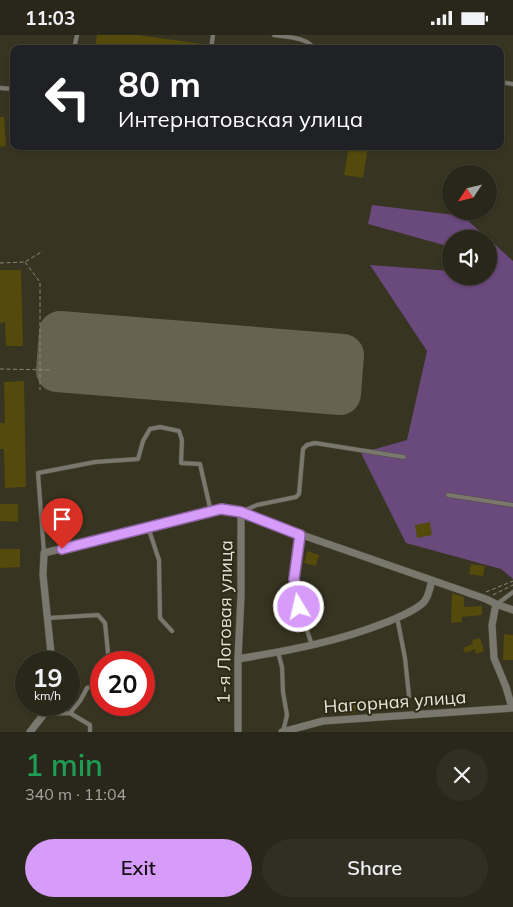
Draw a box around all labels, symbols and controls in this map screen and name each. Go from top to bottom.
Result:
text: 11:03 [25,6,75,30]
text: 80 m [118,62,201,106]
icon: left [35,65,100,130]
text: Интернатовская улица [118,105,363,133]
north arrow [442,165,498,220]
map controls [442,165,497,285]
button: sound [442,230,497,285]
pin [41,498,83,549]
icon: arrive [48,505,76,533]
street label: 1-я Логовая улица [212,540,237,704]
position arrow [272,580,324,632]
speed limit sign: 20 [90,651,155,716]
text: 19 [32,662,63,693]
street label: Нагорная улица [323,685,467,718]
text: km/h [34,688,61,703]
text: 1 min [25,746,103,784]
button: close [436,749,488,801]
text: 340 m · 11:04 [25,784,126,804]
button: Exit [25,839,252,897]
button: Share [262,839,488,897]

